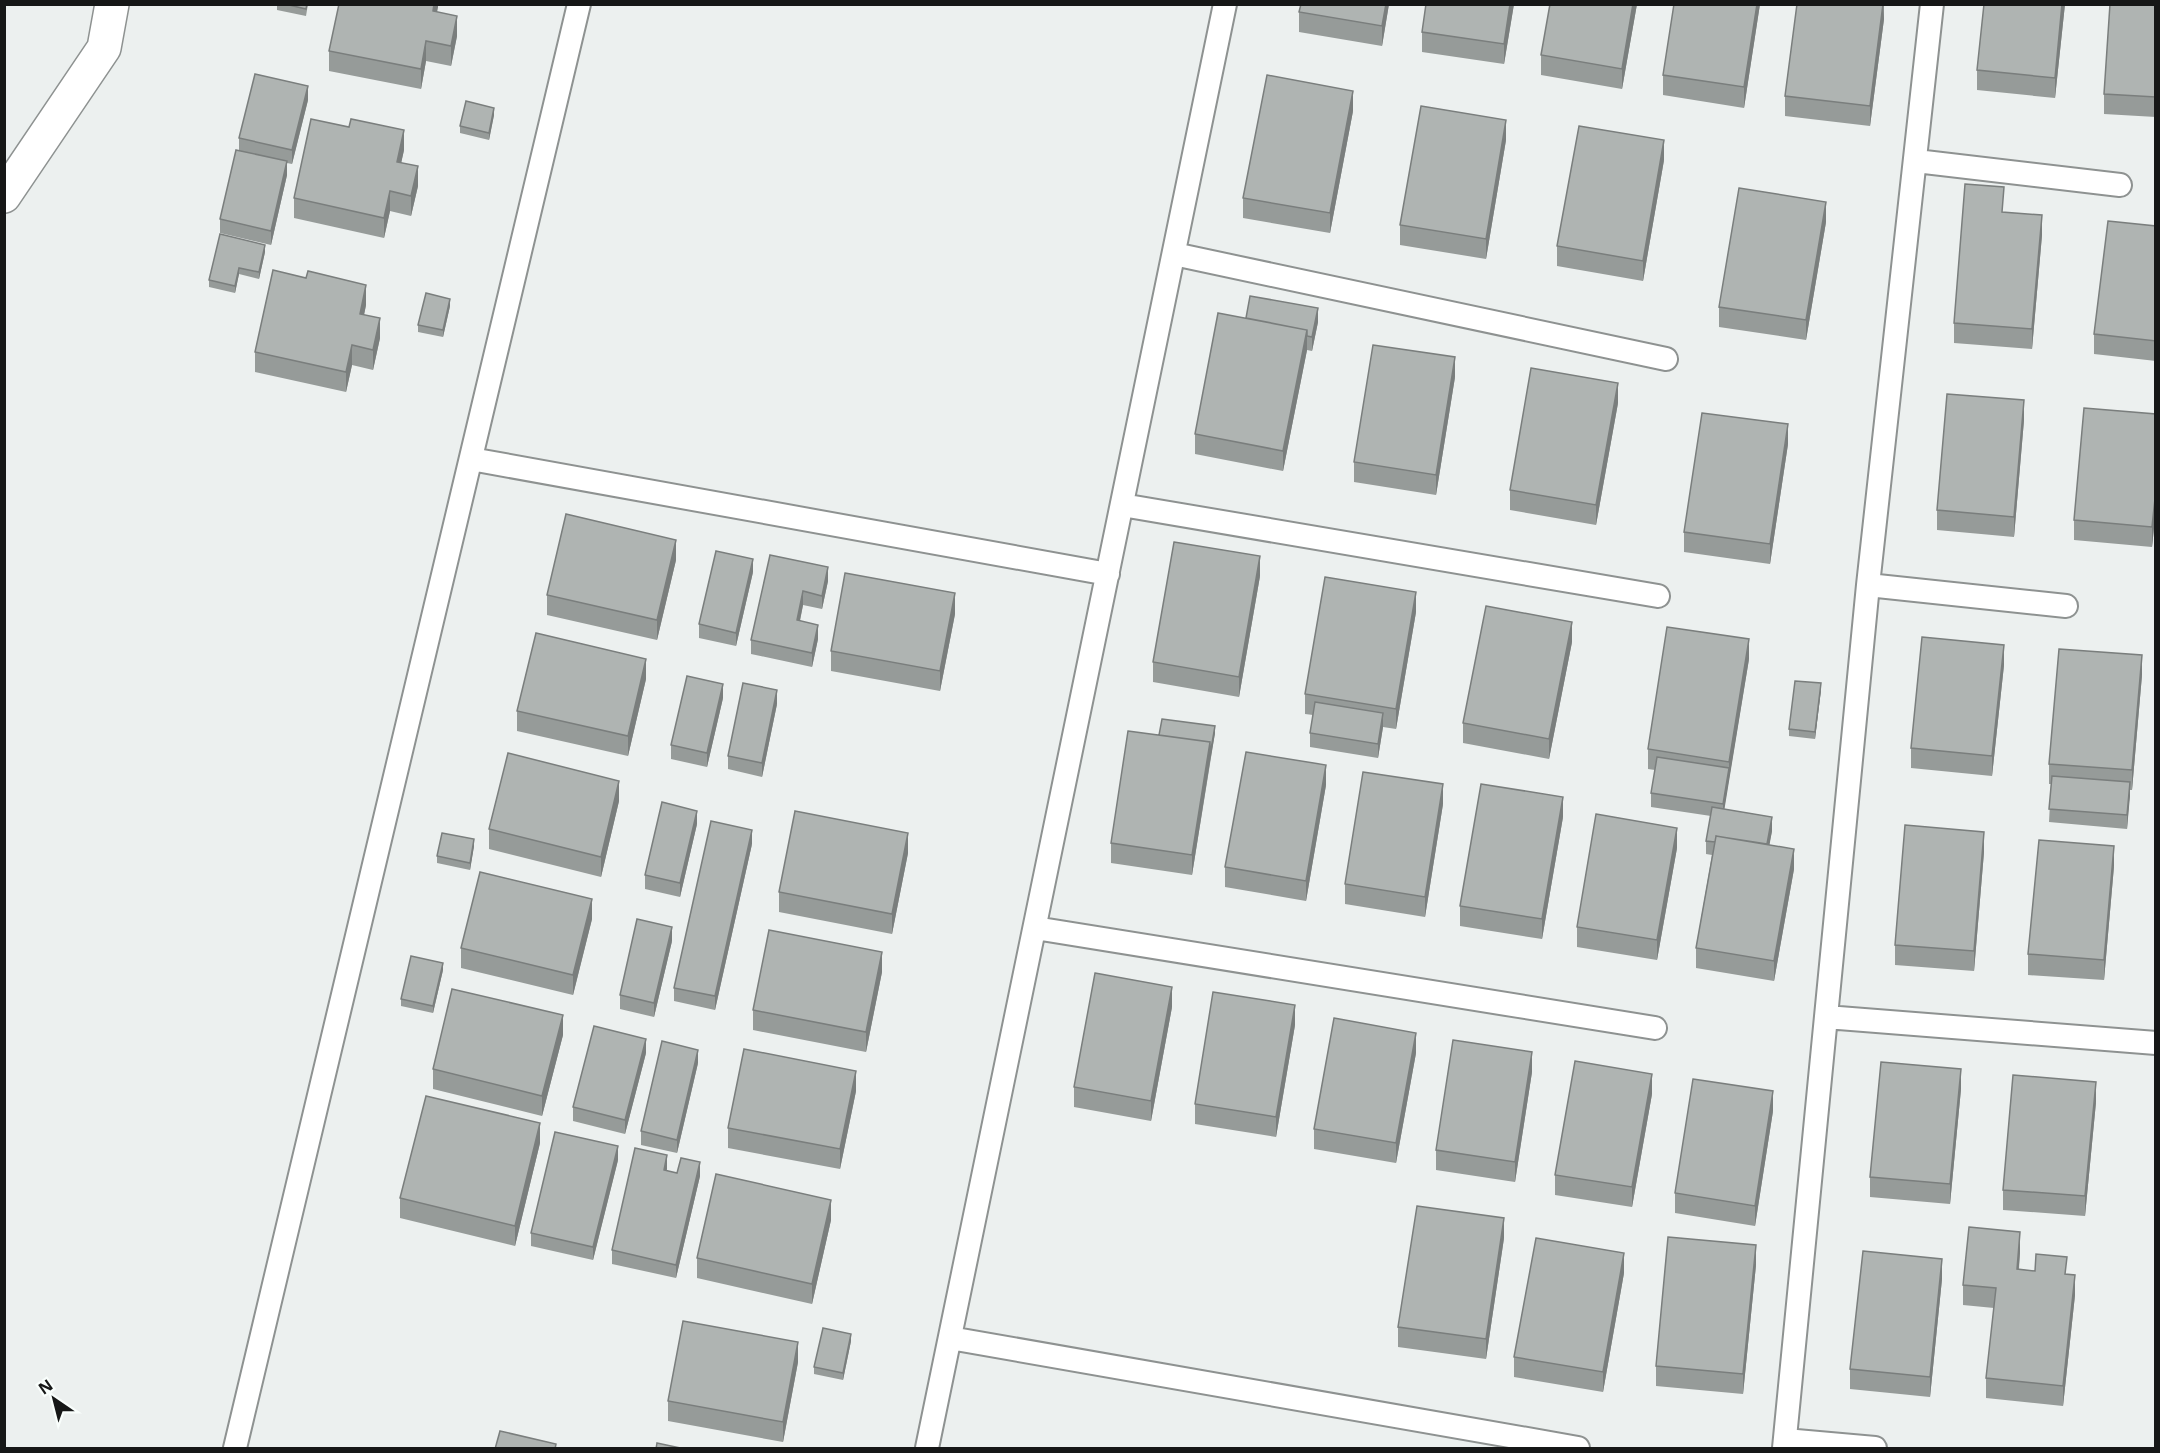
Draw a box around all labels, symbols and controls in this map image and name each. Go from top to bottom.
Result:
north arrow [24,1369,84,1429]
text: N [34,1374,57,1399]

